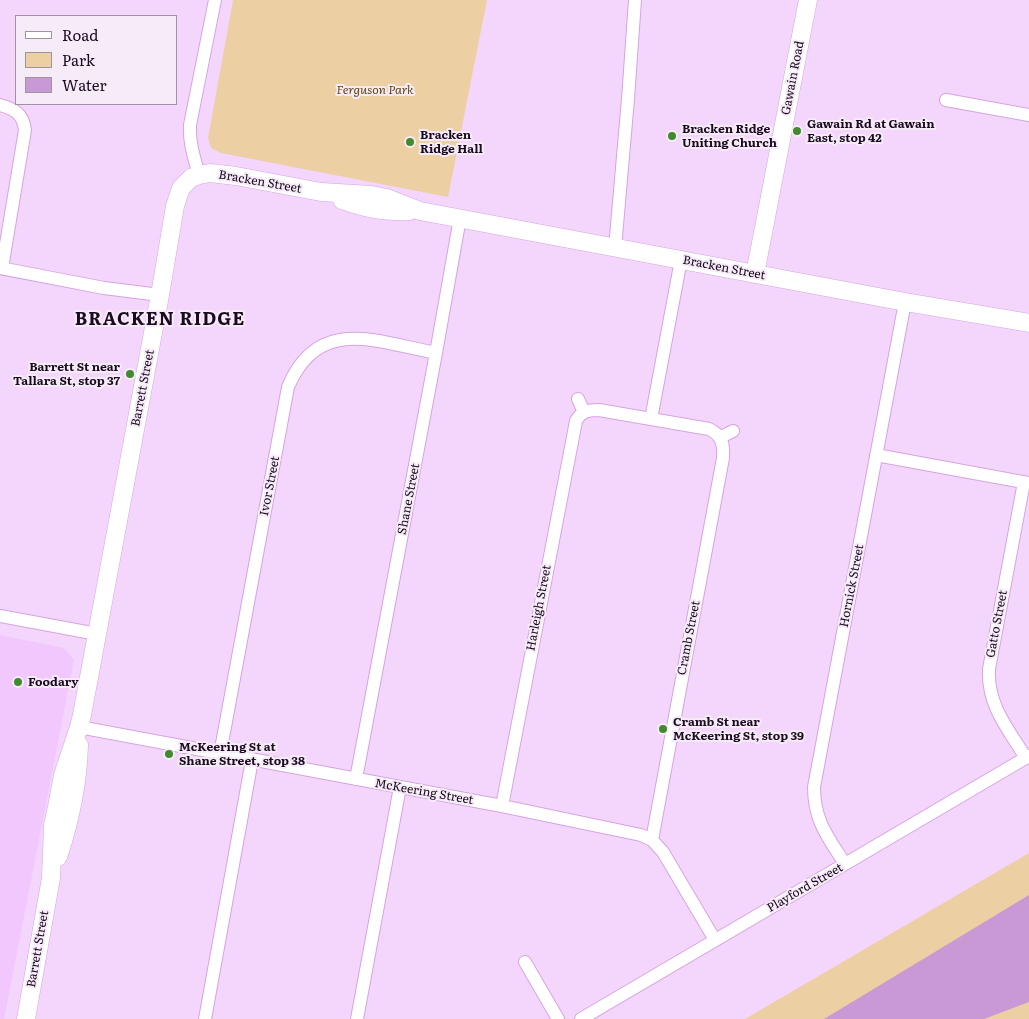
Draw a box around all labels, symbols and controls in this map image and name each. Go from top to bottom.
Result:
legend [15,15,178,105]
text: Road [62,23,98,46]
street label: Gawain Road [779,40,807,116]
text: Park [62,48,95,71]
text: Water [62,73,107,96]
park label: Ferguson Park [336,83,414,97]
place label: Gawain Rd at Gawain East, stop 42 [807,117,935,145]
place label: Bracken Ridge Uniting Church [682,122,777,150]
marker: Gawain Rd at Gawain East, stop 42 [791,125,803,137]
place label: Bracken Ridge Hall [420,128,483,156]
marker: Bracken Ridge Uniting Church [666,130,678,142]
marker: Bracken Ridge Hall [404,136,416,148]
street label: Bracken Street [217,168,303,196]
street label: Bracken Street [681,253,767,283]
district label: BRACKEN RIDGE [73,309,247,331]
street label: Barrett Street [128,348,158,428]
place label: Barrett St near Tallara St, stop 37 [13,360,120,388]
marker: Barrett St near Tallara St, stop 37 [124,368,136,380]
street label: Ivor Street [257,455,283,517]
street label: Shane Street [395,462,423,536]
street label: Hornick Street [837,543,867,629]
street label: Harleigh Street [524,564,554,652]
street label: Gatto Street [983,589,1011,659]
street label: Cramb Street [675,599,703,677]
place label: Foodary [28,675,79,689]
marker: Foodary [12,676,24,688]
place label: Cramb St near McKeering St, stop 39 [673,715,804,743]
marker: Cramb St near McKeering St, stop 39 [657,723,669,735]
place label: McKeering St at Shane Street, stop 38 [179,740,305,768]
marker: McKeering St at Shane Street, stop 38 [163,748,175,760]
street label: McKeering Street [374,776,474,808]
street label: Playford Street [765,861,845,915]
street label: Barrett Street [24,909,52,989]

